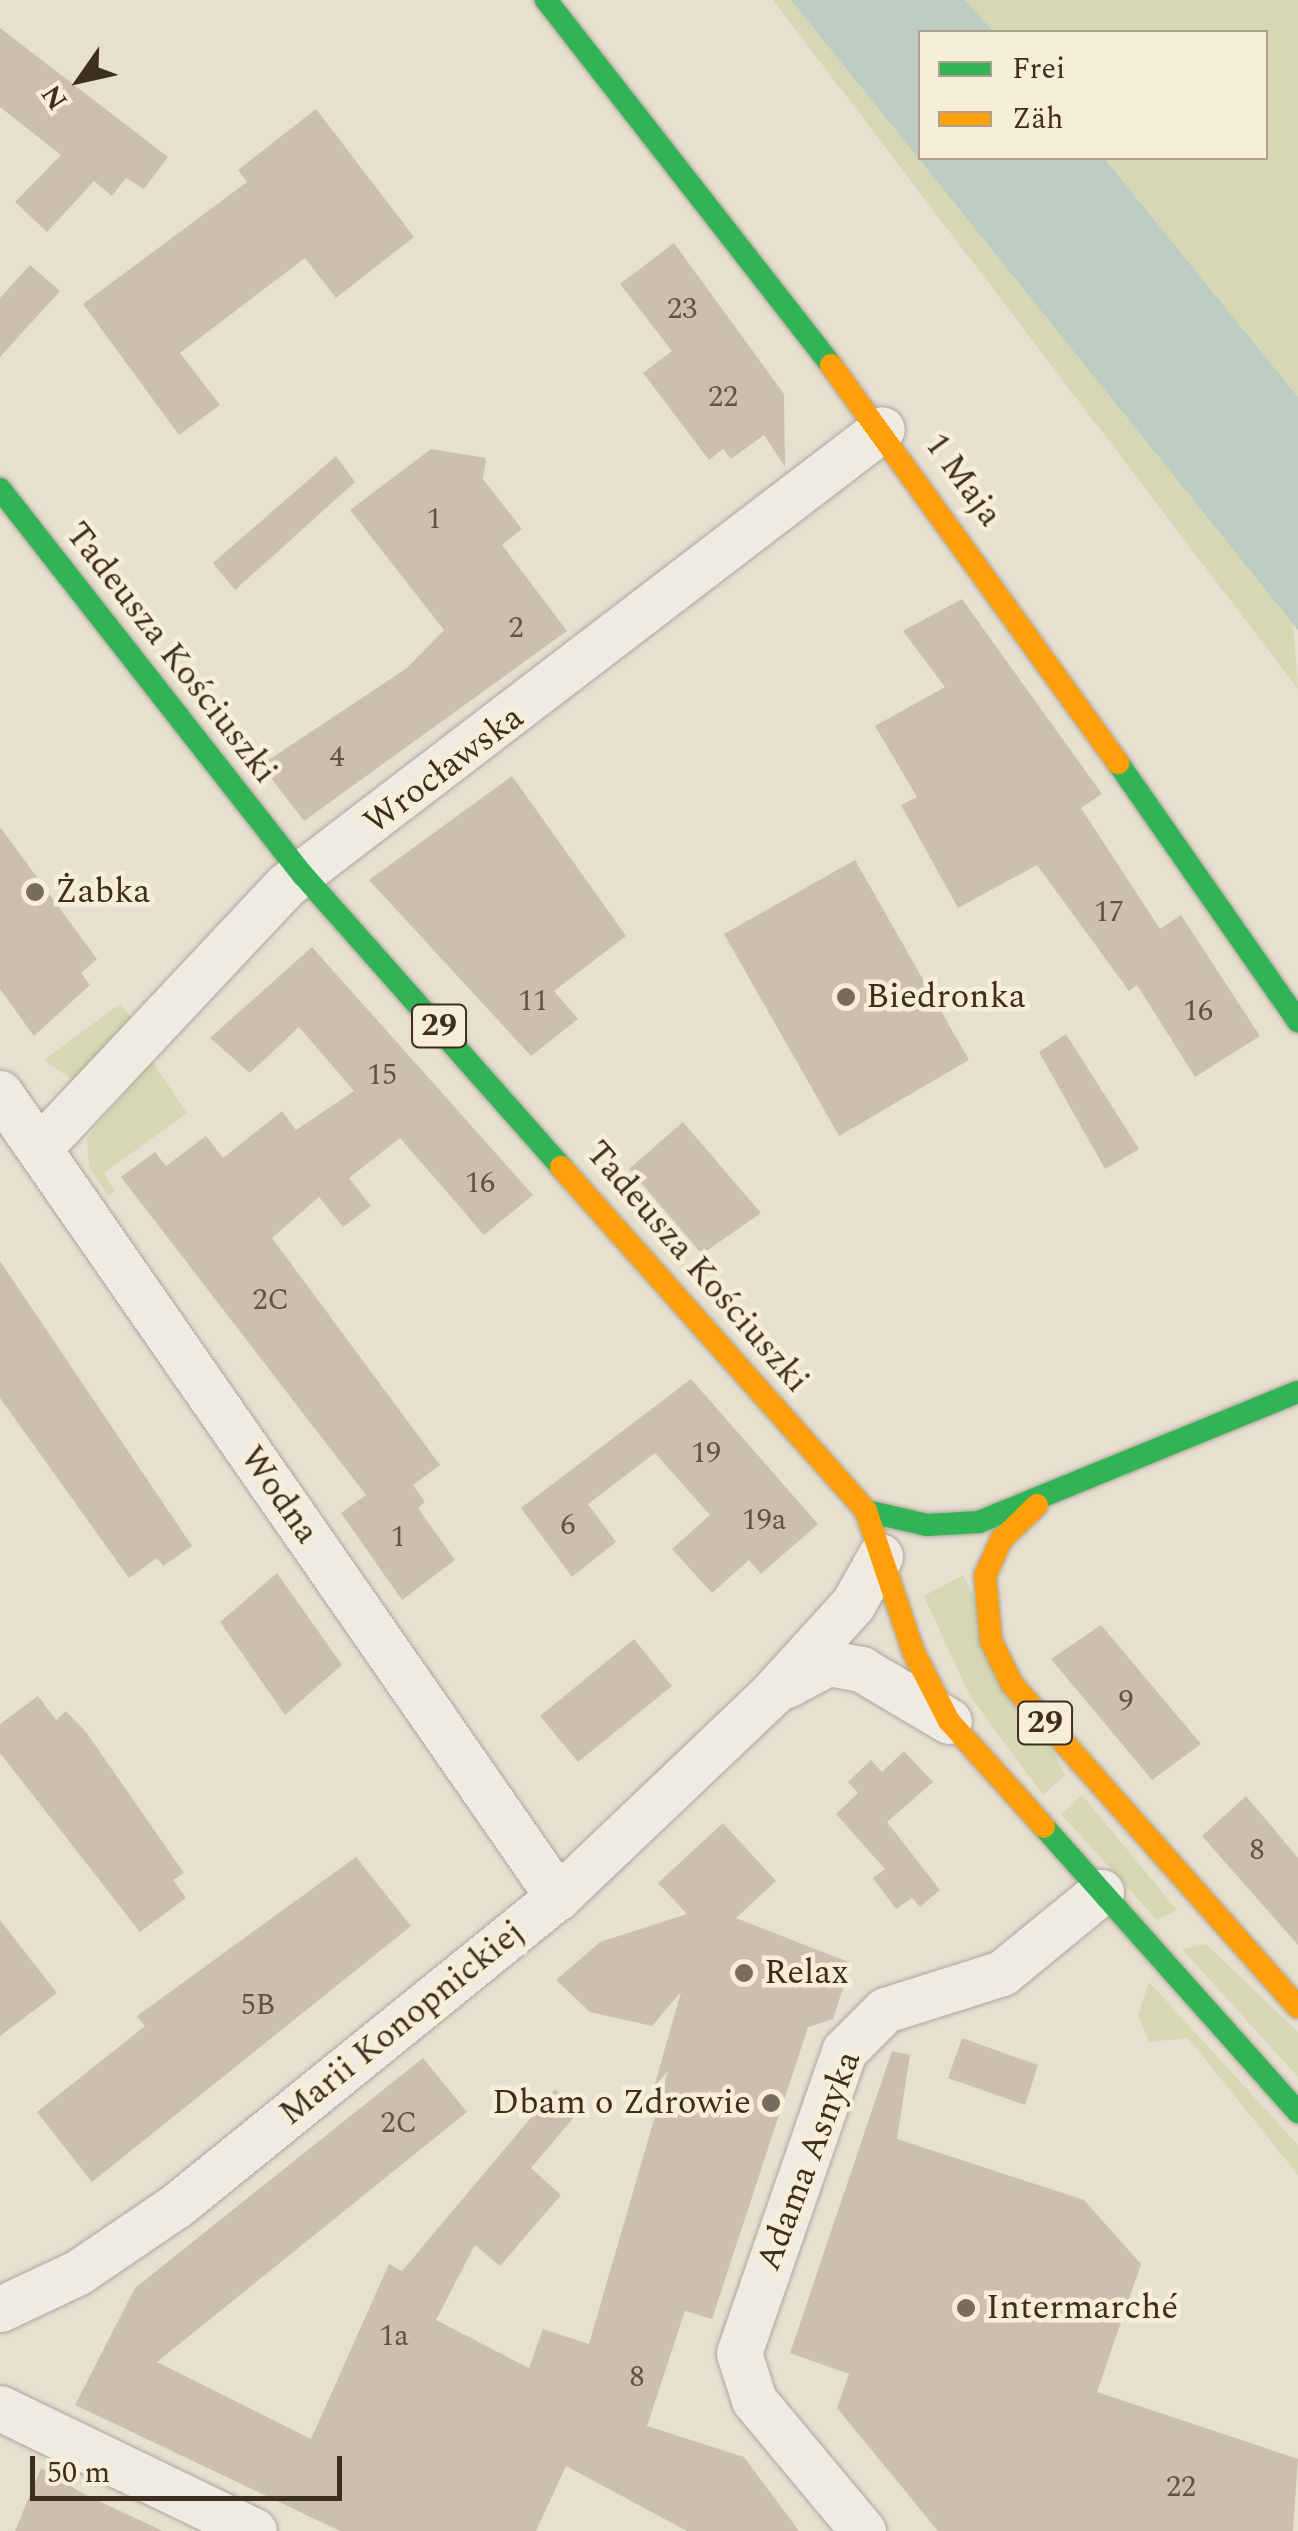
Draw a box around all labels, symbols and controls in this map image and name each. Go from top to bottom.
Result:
north arrow [30,30,130,130]
legend [918,30,1268,160]
text: Frei [1012,46,1065,92]
text: N [31,76,79,119]
text: Zäh [1012,96,1063,142]
house number: 23 [667,291,697,327]
house number: 22 [708,379,738,415]
street label: 1 Maja [915,425,1011,535]
house number: 1 [427,501,441,537]
street label: Tadeusza Kościuszki [56,514,286,792]
house number: 2 [509,610,523,646]
street label: Wrocławska [356,696,532,844]
house number: 4 [330,739,344,775]
place label: Żabka [55,871,150,913]
marker: Żabka [24,881,46,903]
house number: 17 [1094,894,1124,930]
place label: Biedronka [866,976,1026,1018]
house number: 11 [518,983,548,1019]
marker: Biedronka [835,986,857,1008]
house number: 16 [1183,993,1213,1029]
road number: 29 [409,999,469,1053]
house number: 15 [367,1057,397,1093]
street label: Tadeusza Kościuszki [576,1133,818,1401]
house number: 16 [465,1165,495,1201]
house number: 2C [253,1282,289,1318]
house number: 19 [691,1435,721,1471]
street label: Wodna [230,1438,328,1552]
house number: 19a [742,1502,786,1538]
house number: 6 [561,1507,575,1543]
house number: 1 [391,1519,405,1555]
house number: 9 [1119,1683,1133,1719]
road number: 29 [1015,1696,1075,1750]
house number: 8 [1250,1832,1264,1868]
street label: Marii Konopnickiej [271,1911,533,2135]
place label: Relax [764,1952,849,1994]
marker: Relax [733,1962,755,1984]
house number: 5B [241,1987,275,2023]
street label: Adama Asnyka [748,2045,870,2277]
place label: Dbam o Zdrowie [492,2082,751,2124]
marker: Dbam o Zdrowie [760,2092,782,2114]
house number: 2C [381,2105,417,2141]
place label: Intermarché [986,2287,1178,2329]
marker: Intermarché [955,2297,977,2319]
house number: 1a [379,2318,409,2354]
house number: 8 [630,2359,644,2395]
scale bar [35,2436,348,2498]
text: 50 m [47,2450,110,2496]
house number: 22 [1166,2469,1196,2505]

